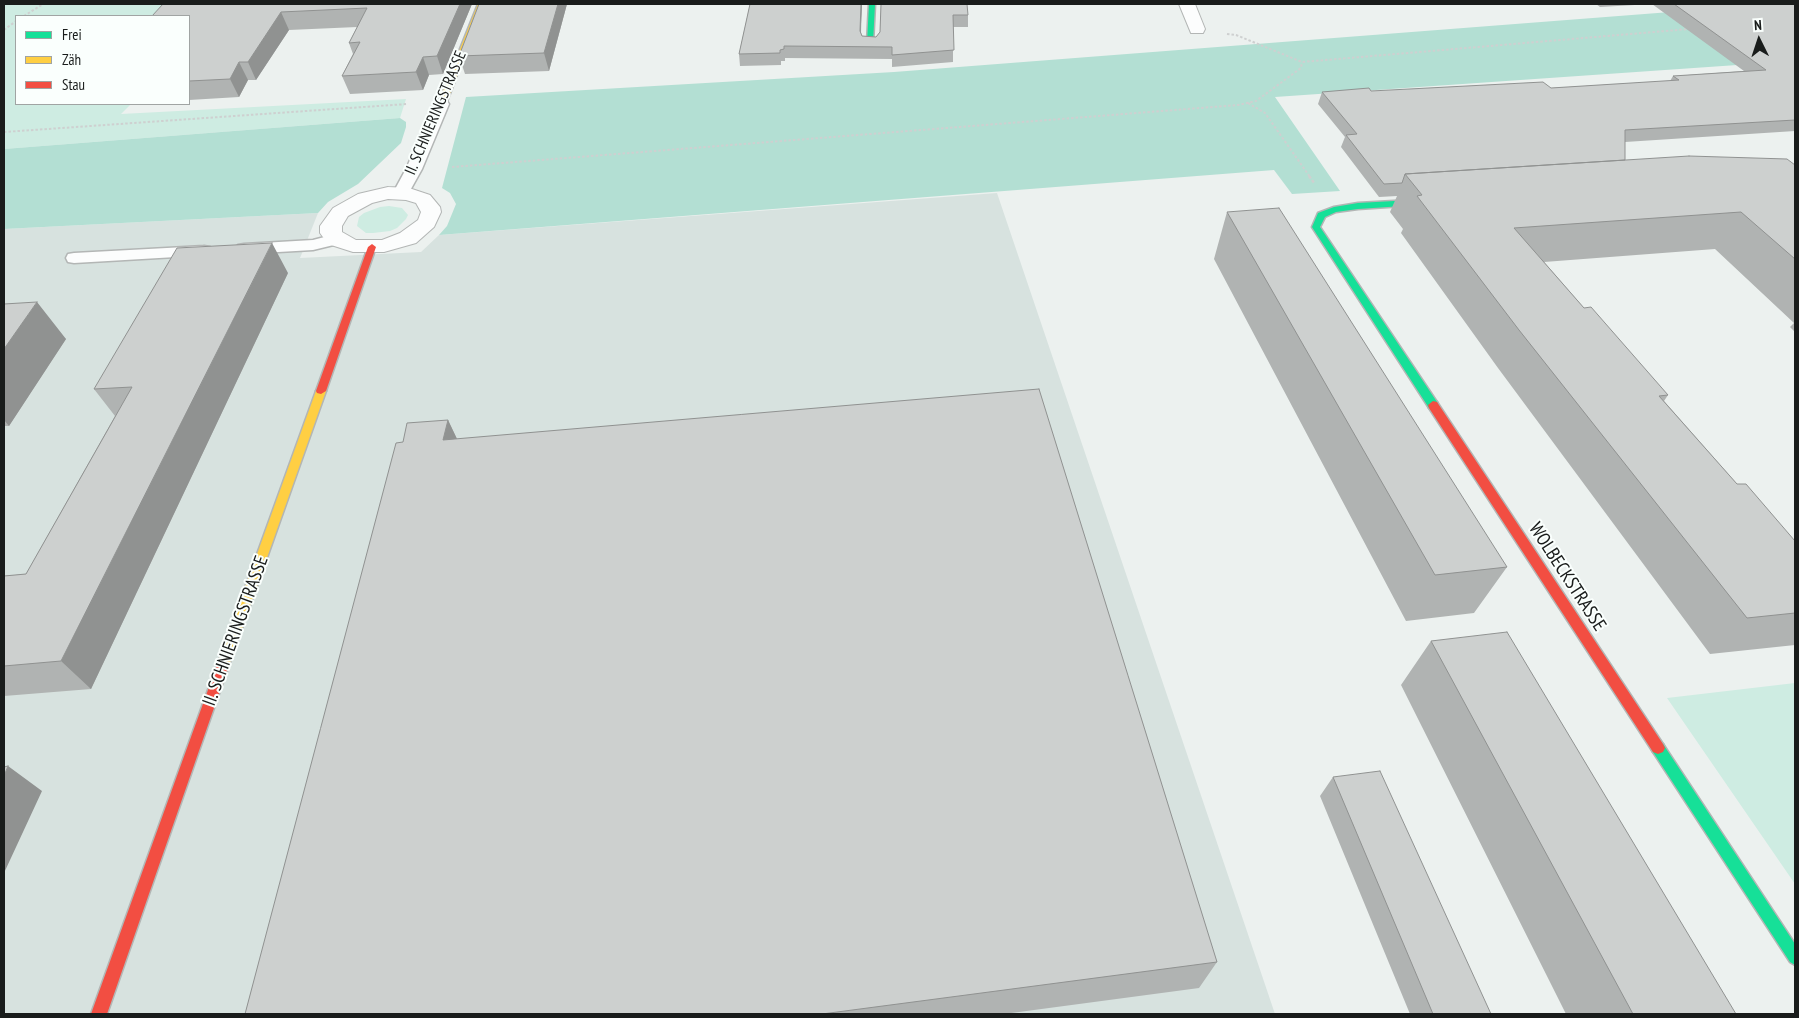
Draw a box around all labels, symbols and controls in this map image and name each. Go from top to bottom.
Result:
legend [15,15,190,105]
north arrow [1734,15,1784,65]
text: N [1754,16,1762,34]
text: Frei [62,25,82,44]
street label: II. SCHNIERINGSTRASSE [401,48,471,178]
text: Zäh [62,50,81,69]
text: Stau [62,75,85,94]
street label: WOLBECKSTRASSE [1523,519,1611,635]
street label: II. SCHNIERINGSTRASSE [198,553,274,709]

